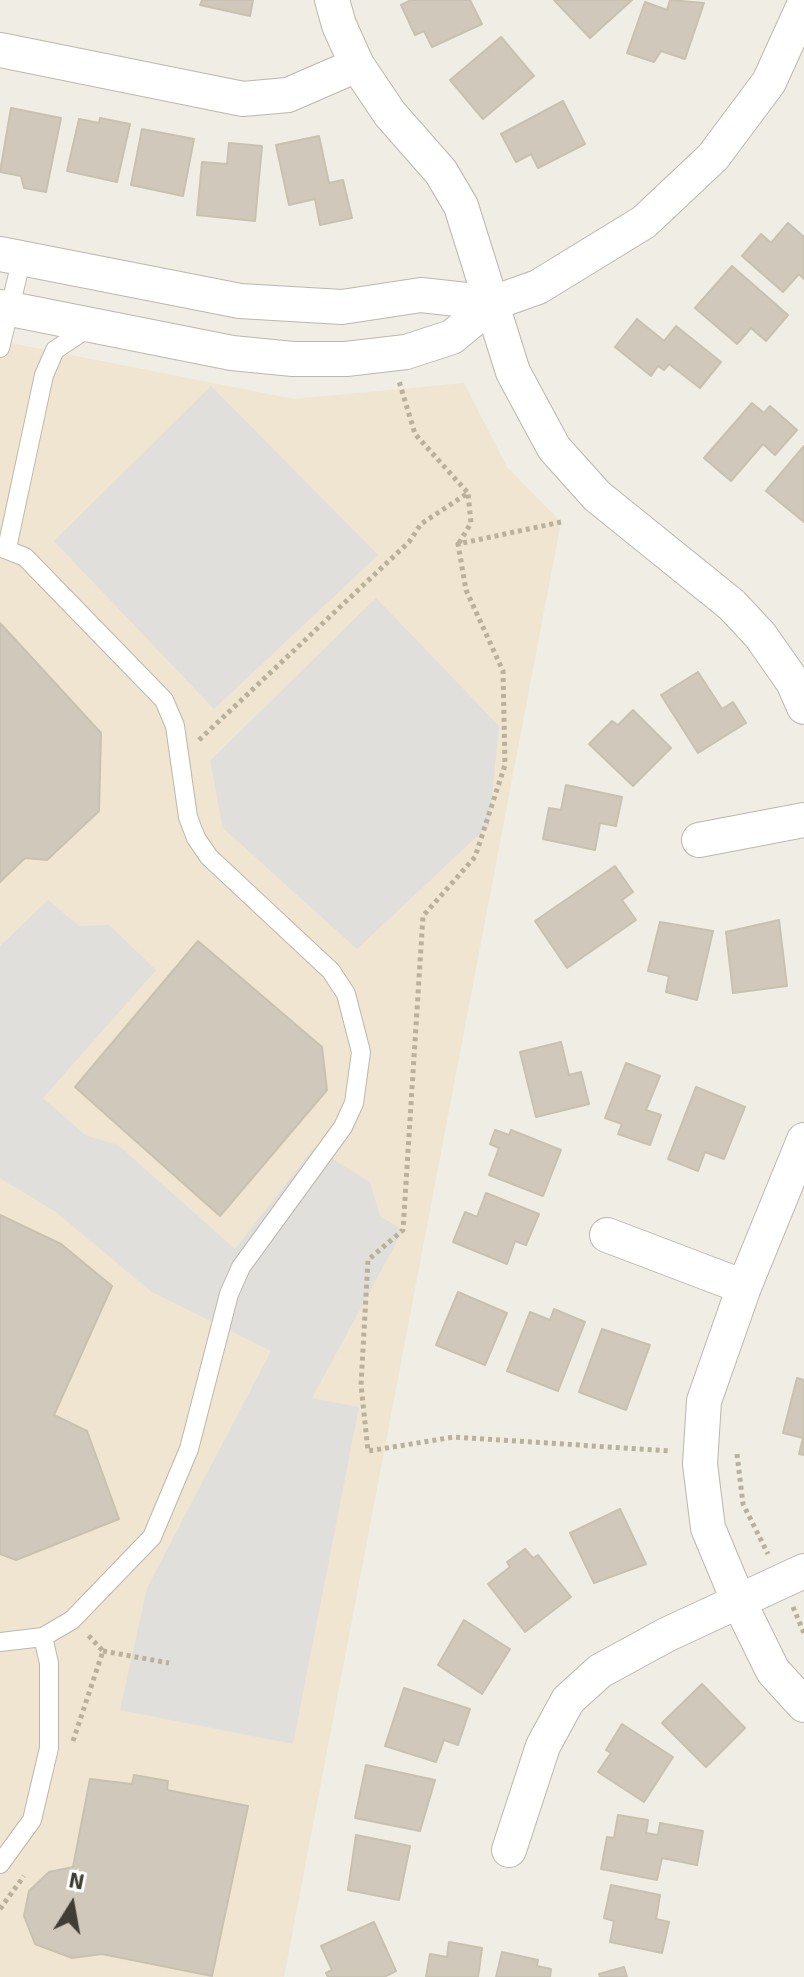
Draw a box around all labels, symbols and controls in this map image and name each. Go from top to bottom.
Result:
north arrow [32,1865,112,1945]
text: N [67,1866,87,1896]

